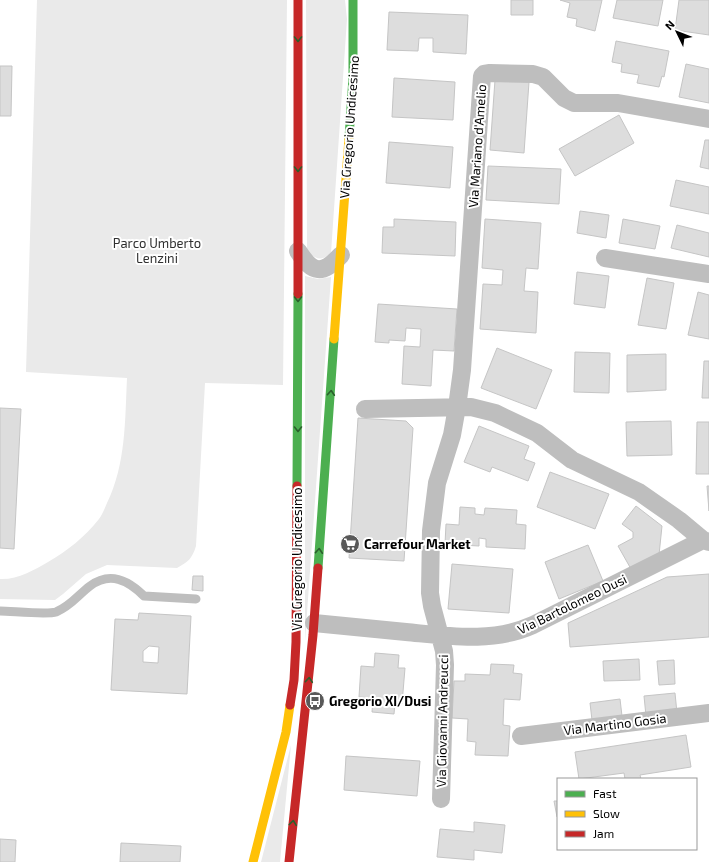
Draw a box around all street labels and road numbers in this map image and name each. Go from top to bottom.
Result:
street label: Via Gregorio Undicesimo [336,55,362,199]
street label: Via Mariano d'Amelio [465,84,489,208]
street label: Via Gregorio Undicesimo [289,487,305,631]
street label: Via Bartolomeo Dusi [515,571,629,637]
street label: Via Giovanni Andreucci [433,654,451,788]
street label: Via Martino Gosia [563,710,667,738]

